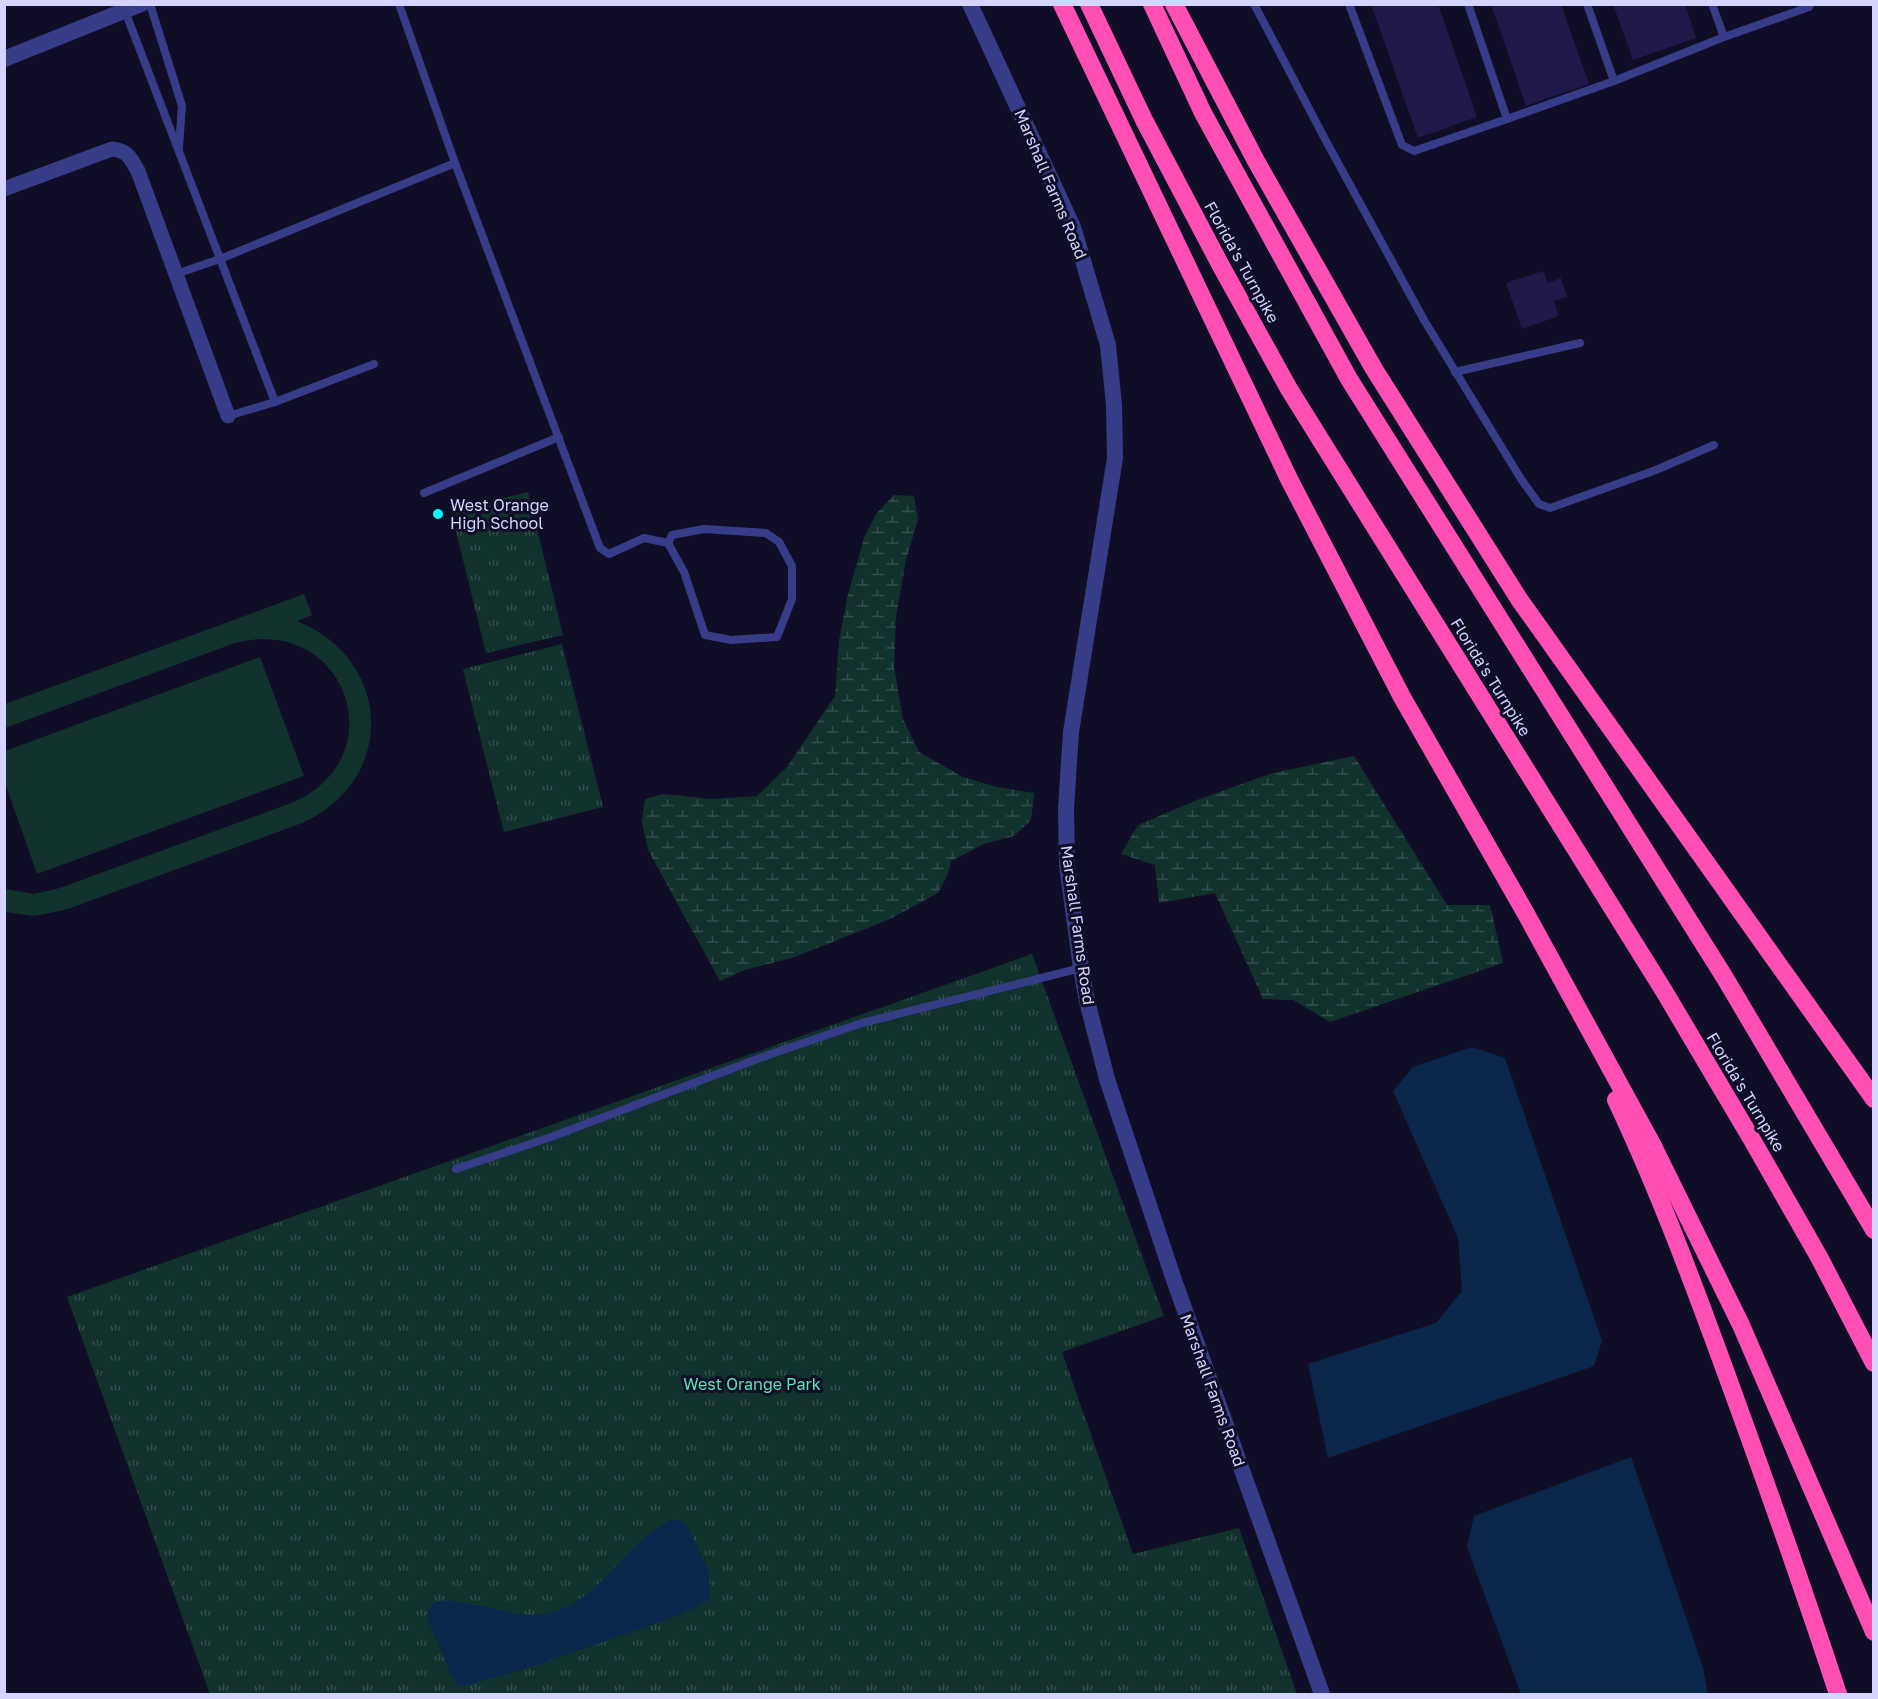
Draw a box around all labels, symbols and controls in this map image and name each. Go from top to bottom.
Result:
street label: Marshall Farms Road [1010,106,1092,262]
street label: Florida's Turnpike [1200,198,1284,326]
place label: West Orange High School [450,495,549,533]
marker: West Orange High School [431,507,445,521]
street label: Florida's Turnpike [1447,614,1535,740]
street label: Marshall Farms Road [1057,844,1099,1006]
street label: Florida's Turnpike [1702,1029,1790,1155]
street label: Marshall Farms Road [1176,1311,1250,1469]
park label: West Orange Park [683,1374,821,1394]

